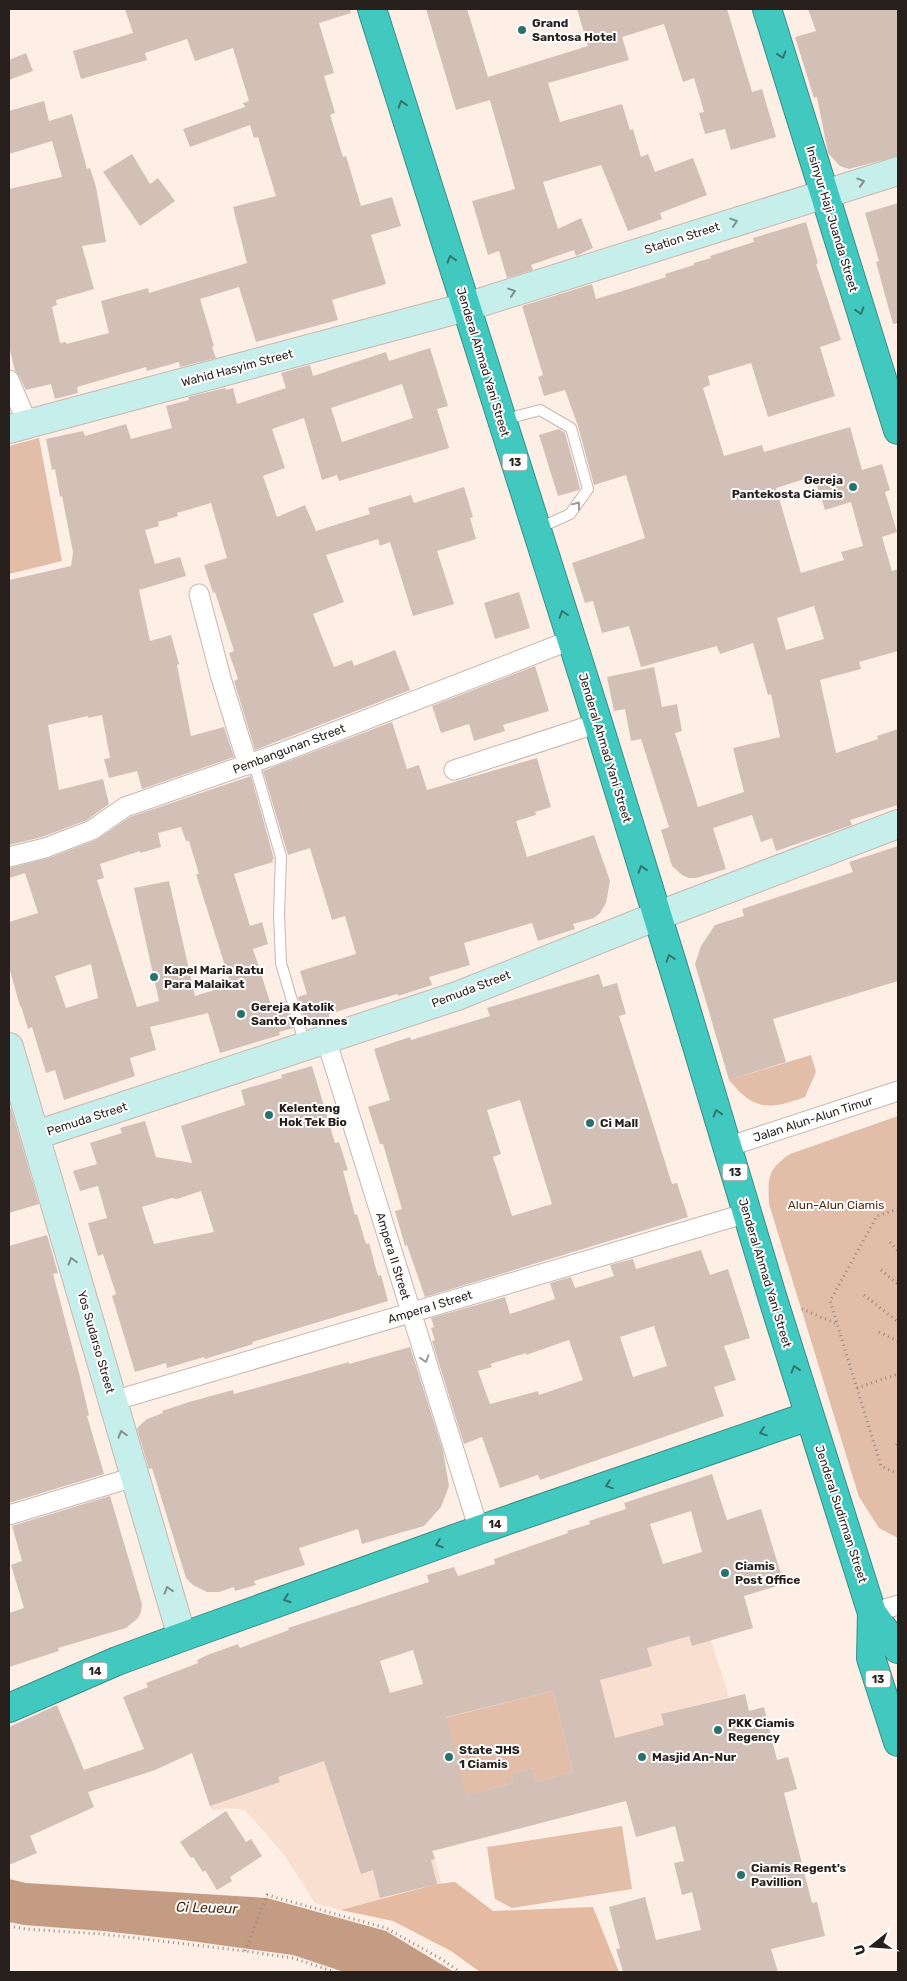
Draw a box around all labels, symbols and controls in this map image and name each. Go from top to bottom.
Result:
place label: Grand Santosa Hotel [532,16,616,44]
marker: Grand Santosa Hotel [516,24,528,36]
one-way arrow [776,51,786,59]
one-way arrow [398,100,408,108]
street label: Insinyur Haji Juanda Street [803,144,861,294]
one-way arrow [856,178,865,188]
one-way arrow [729,218,738,228]
street label: Station Street [643,219,722,257]
one-way arrow [446,255,456,263]
street label: Jenderal Ahmad Yani Street [454,286,513,439]
one-way arrow [508,288,516,298]
one-way arrow [855,306,865,315]
street label: Wahid Hasyim Street [180,346,295,390]
road number: 13 [502,454,528,471]
place label: Gereja Pantekosta Ciamis [732,473,843,501]
marker: Gereja Pantekosta Ciamis [847,481,859,493]
one-way arrow [571,501,580,511]
one-way arrow [558,610,568,619]
street label: Jenderal Ahmad Yani Street [576,672,635,825]
street label: Pembangunan Street [231,721,347,777]
one-way arrow [638,866,648,874]
one-way arrow [666,954,676,962]
place label: Kapel Maria Ratu Para Malaikat [164,963,264,991]
street label: Pemuda Street [429,967,513,1011]
marker: Kapel Maria Ratu Para Malaikat [148,971,160,983]
place label: Gereja Katolik Santo Yohannes [251,1000,348,1028]
marker: Gereja Katolik Santo Yohannes [235,1008,247,1020]
street label: Jalan Alun-Alun Timur [751,1093,875,1145]
street label: Pemuda Street [45,1099,129,1139]
place label: Kelenteng Hok Tek Bio [279,1101,347,1129]
marker: Kelenteng Hok Tek Bio [263,1109,275,1121]
one-way arrow [712,1110,722,1118]
place label: Ci Mall [600,1116,638,1130]
marker: Ci Mall [584,1117,596,1129]
road number: 13 [722,1164,748,1180]
street label: Jenderal Ahmad Yani Street [736,1197,795,1350]
park label: Alun-Alun Ciamis [788,1198,884,1212]
street label: Ampera II Street [373,1211,413,1302]
one-way arrow [68,1258,78,1266]
street label: Ampera I Street [386,1287,474,1326]
street label: Yos Sudarso Street [75,1289,117,1395]
one-way arrow [420,1354,430,1362]
one-way arrow [790,1366,800,1374]
one-way arrow [759,1426,768,1436]
one-way arrow [117,1430,128,1439]
street label: Jenderal Sudirman Street [812,1443,870,1585]
one-way arrow [606,1479,614,1489]
road number: 14 [482,1516,508,1532]
one-way arrow [436,1538,444,1548]
place label: Ciamis Post Office [735,1559,800,1587]
marker: Ciamis Post Office [719,1567,731,1579]
one-way arrow [163,1587,173,1595]
one-way arrow [283,1593,291,1603]
road number: 14 [82,1662,108,1680]
road number: 13 [866,1670,890,1688]
place label: PKK Ciamis Regency [728,1716,795,1744]
marker: PKK Ciamis Regency [712,1724,724,1736]
place label: State JHS 1 Ciamis [459,1743,520,1771]
place label: Masjid An-Nur [652,1750,737,1764]
marker: State JHS 1 Ciamis [443,1751,455,1763]
marker: Masjid An-Nur [636,1751,648,1763]
place label: Ciamis Regent's Pavillion [751,1861,847,1889]
marker: Ciamis Regent's Pavillion [735,1869,747,1881]
water label: Ci Leueur [176,1898,239,1918]
north arrow [847,1921,897,1971]
text: U [850,1942,870,1957]

